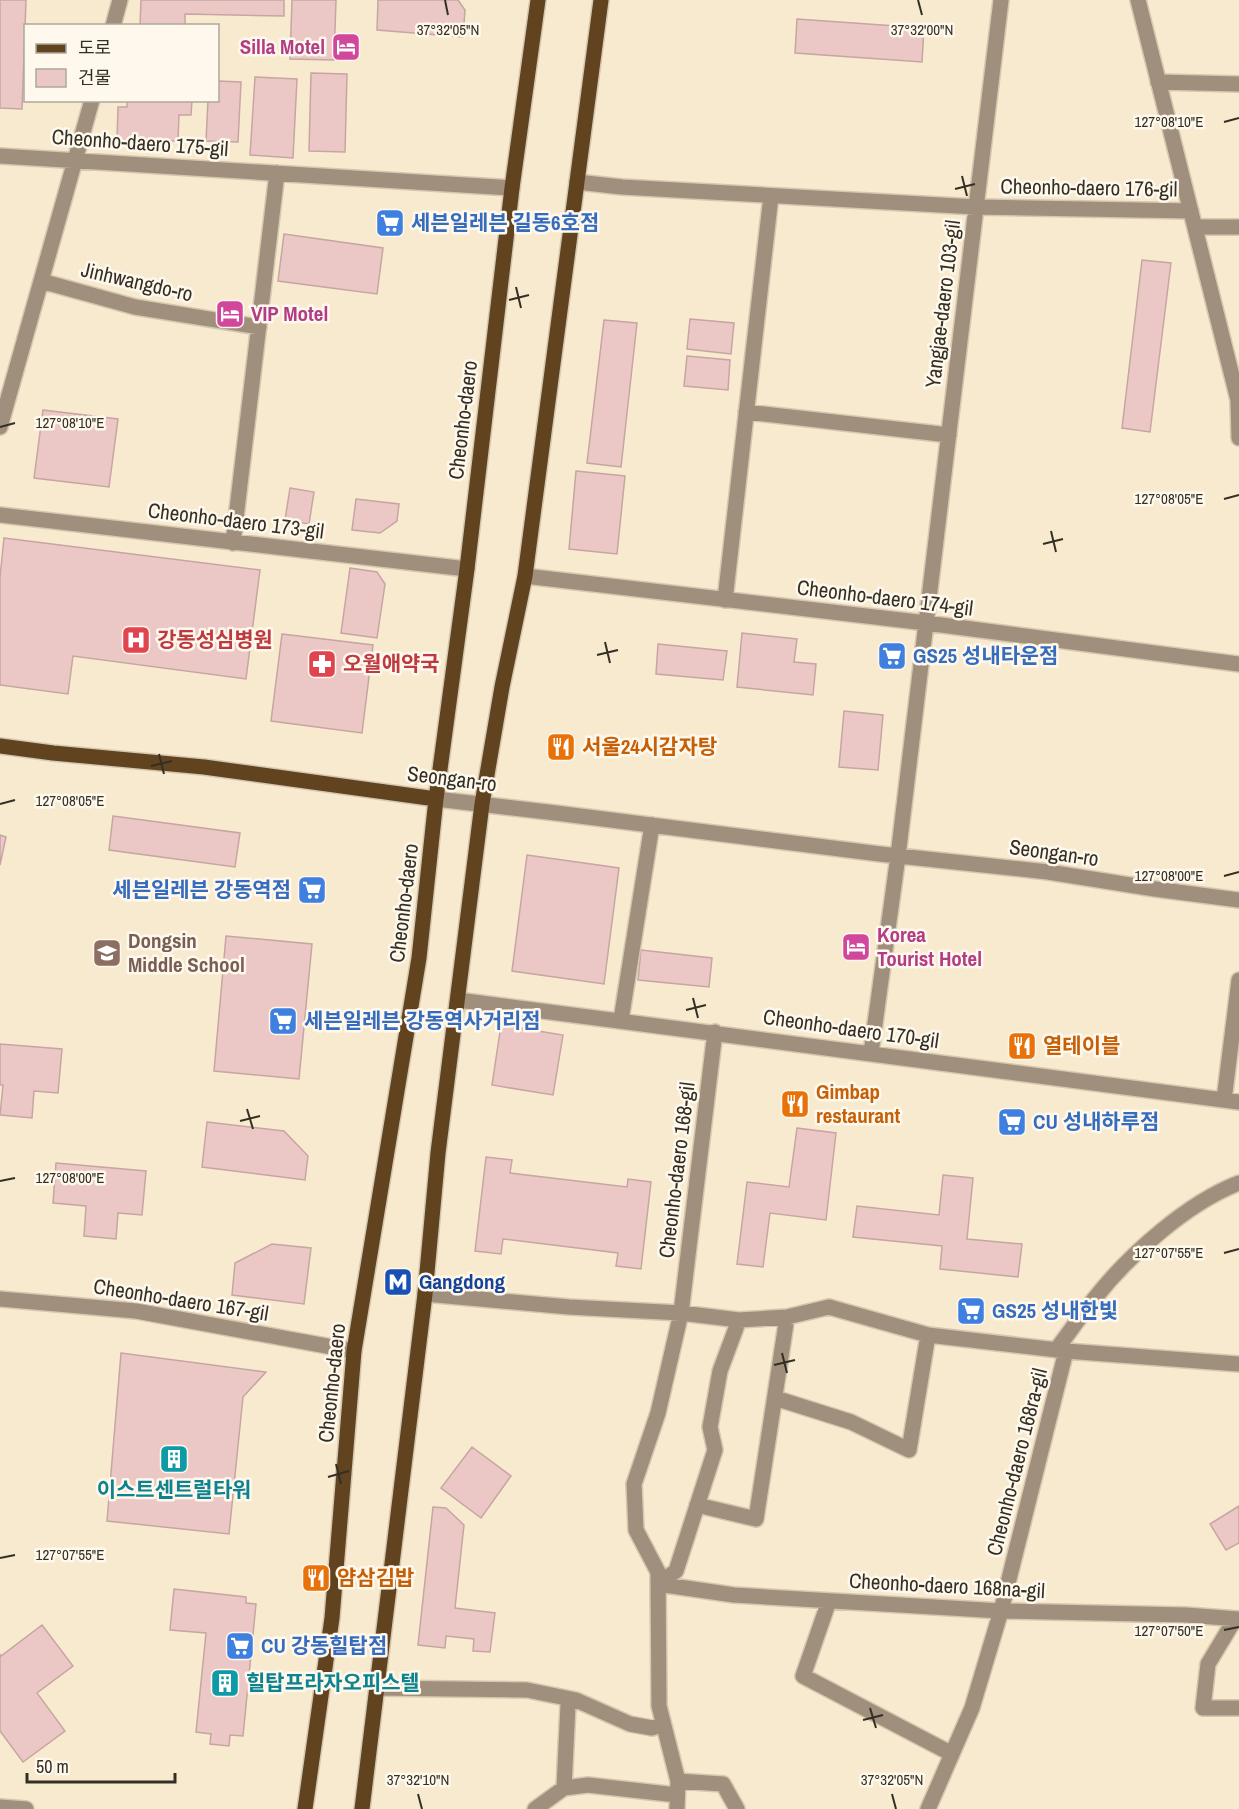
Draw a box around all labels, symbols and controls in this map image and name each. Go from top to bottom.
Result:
text: 37°32'05"N [417,19,479,40]
text: 37°32'00"N [891,19,953,40]
legend [24,24,219,102]
hotel icon: Silla Motel [330,31,362,63]
place label: Silla Motel [240,32,325,61]
text: 도로 [78,35,111,60]
text: 건물 [78,65,111,90]
text: 127°08'10"E [1135,111,1203,132]
street label: Cheonho-daero 175-gil [51,122,229,163]
street label: Cheonho-daero 176-gil [1000,171,1178,204]
supermarket icon: 세븐일레븐 길동6호점 [374,207,406,239]
place label: 세븐일레븐 길동6호점 [411,208,599,237]
street label: Yangjae-daero 103-gil [918,218,967,390]
street label: Jinhwangdo-ro [78,255,196,308]
hotel icon: VIP Motel [214,298,246,330]
place label: VIP Motel [251,299,328,328]
street label: Cheonho-daero [441,359,484,481]
text: 127°08'10"E [36,412,104,433]
text: 127°08'05"E [1135,488,1203,509]
street label: Cheonho-daero 173-gil [146,495,326,546]
street label: Cheonho-daero 174-gil [795,572,975,623]
hospital icon: 강동성심병원 [120,624,152,656]
place label: 강동성심병원 [157,625,273,654]
supermarket icon: GS25 성내타운점 [876,640,908,672]
place label: GS25 성내타운점 [913,641,1058,670]
pharmacy icon: 오월애약국 [306,648,338,680]
place label: 오월애약국 [343,649,440,678]
restaurant icon: 서울24시감자탕 [545,731,577,763]
place label: 서울24시감자탕 [582,732,717,761]
street label: Seongan-ro [406,759,498,798]
text: 127°08'05"E [36,790,104,811]
street label: Seongan-ro [1007,832,1101,873]
street label: Cheonho-daero [382,842,425,964]
text: 127°08'00"E [1135,865,1203,886]
supermarket icon: 세븐일레븐 강동역점 [296,874,328,906]
place label: 세븐일레븐 강동역점 [112,875,291,904]
place label: Korea Tourist Hotel [877,920,982,973]
place label: Dongsin Middle School [128,926,245,979]
hotel icon: Korea Tourist Hotel [840,931,872,963]
school or university icon: Dongsin Middle School [91,937,123,969]
street label: Cheonho-daero 170-gil [761,1002,941,1055]
supermarket icon: 세븐일레븐 강동역사거리점 [267,1005,299,1037]
place label: 세븐일레븐 강동역사거리점 [304,1006,541,1035]
restaurant icon: 열테이블 [1006,1030,1038,1062]
place label: 열테이블 [1043,1031,1120,1060]
place label: Gimbap restaurant [816,1077,900,1130]
street label: Cheonho-daero 168-gil [651,1080,702,1260]
restaurant icon: Gimbap restaurant [779,1088,811,1120]
supermarket icon: CU 성내하루점 [996,1106,1028,1138]
place label: CU 성내하루점 [1033,1107,1159,1136]
text: 127°08'00"E [36,1167,104,1188]
text: 127°07'55"E [1135,1242,1203,1263]
metro station icon: Gangdong [382,1266,414,1298]
place label: Gangdong [419,1267,506,1296]
street label: Cheonho-daero 167-gil [91,1271,271,1328]
supermarket icon: GS25 성내한빛 [955,1295,987,1327]
place label: GS25 성내한빛 [992,1296,1118,1325]
street label: Cheonho-daero [311,1322,352,1444]
street label: Cheonho-daero 168ra-gil [979,1365,1054,1559]
building icon: 이스트센트럴타워 [158,1443,190,1475]
place label: 이스트센트럴타워 [97,1475,251,1504]
text: 127°07'55"E [36,1544,104,1565]
restaurant icon: 얌삼김밥 [300,1562,332,1594]
place label: 얌삼김밥 [337,1563,414,1592]
street label: Cheonho-daero 168na-gil [848,1566,1046,1605]
text: 127°07'50"E [1135,1620,1203,1641]
supermarket icon: CU 강동힐탑점 [224,1630,256,1662]
place label: CU 강동힐탑점 [261,1631,387,1660]
building icon: 힐탑프라자오피스텔 [209,1667,241,1699]
place label: 힐탑프라자오피스텔 [246,1668,420,1697]
scale bar [27,1746,176,1784]
text: 50 m [36,1754,69,1779]
text: 37°32'10"N [387,1769,449,1790]
text: 37°32'05"N [861,1769,923,1790]

